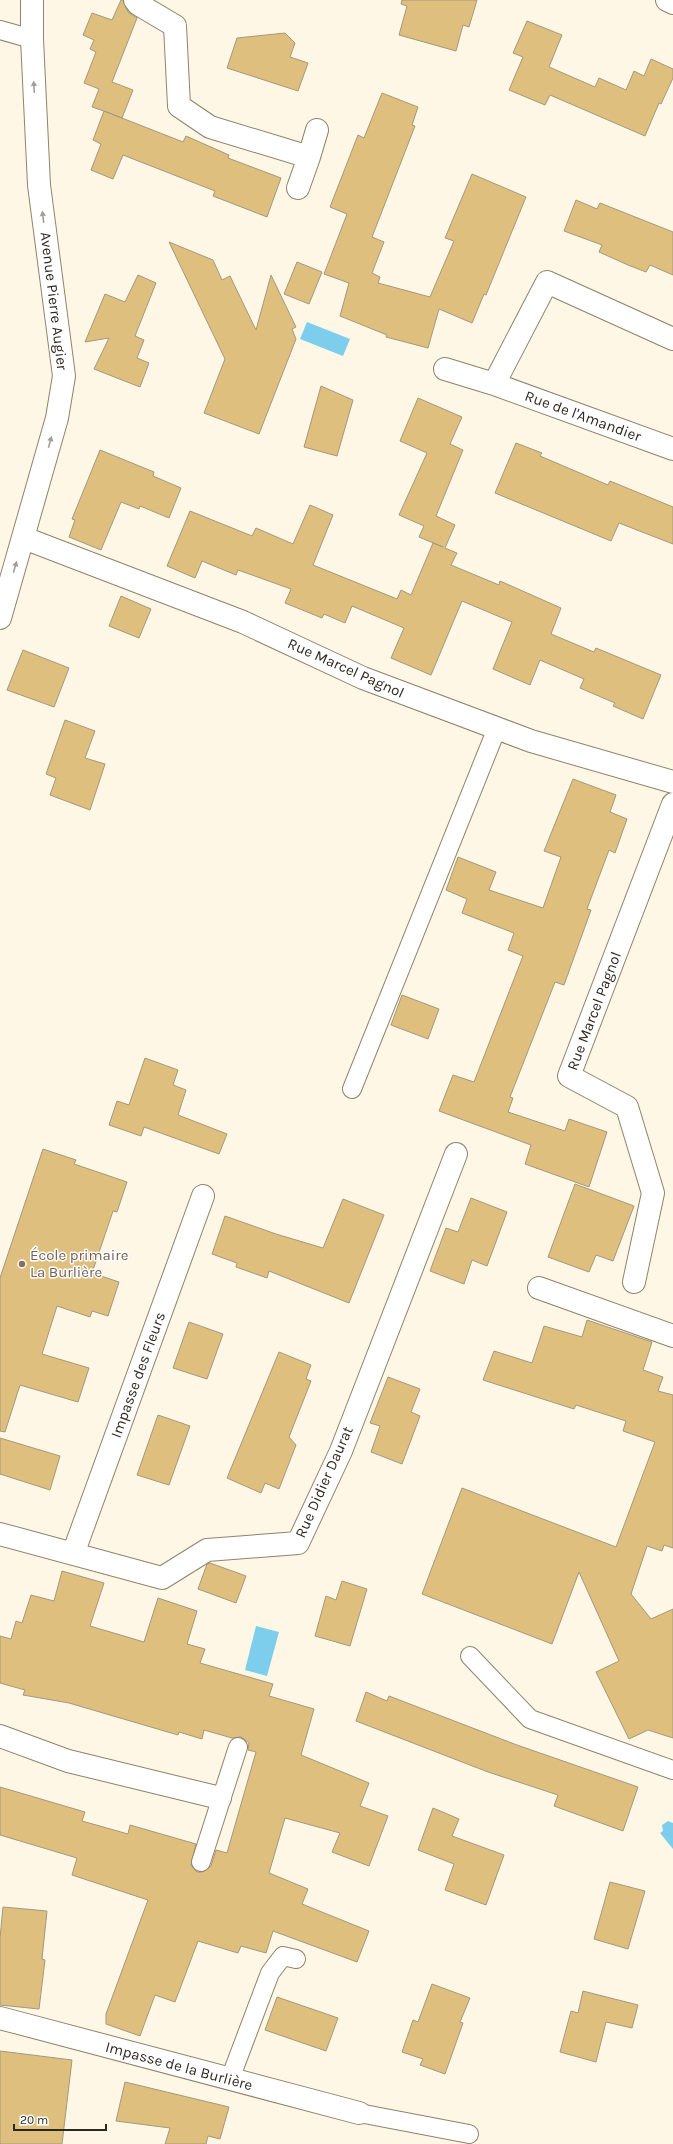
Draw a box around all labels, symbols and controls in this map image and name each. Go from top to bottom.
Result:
one-way arrow [31,81,38,93]
one-way arrow [40,211,47,223]
street label: Avenue Pierre Augier [37,231,71,372]
street label: Rue de l'Amandier [522,387,644,446]
one-way arrow [47,436,53,448]
one-way arrow [12,561,18,573]
street label: Rue Marcel Pagnol [285,634,407,702]
street label: Rue Marcel Pagnol [563,949,625,1073]
place label: École primaire La Burlière [30,1246,128,1281]
marker: École primaire La Burlière [17,1259,27,1269]
street label: Impasse des Fleurs [107,1310,169,1440]
street label: Rue Didier Daurat [291,1423,357,1541]
street label: Impasse de la Burlière [103,2038,255,2094]
scale bar [14,2106,106,2132]
text: 20 m [20,2113,48,2127]

